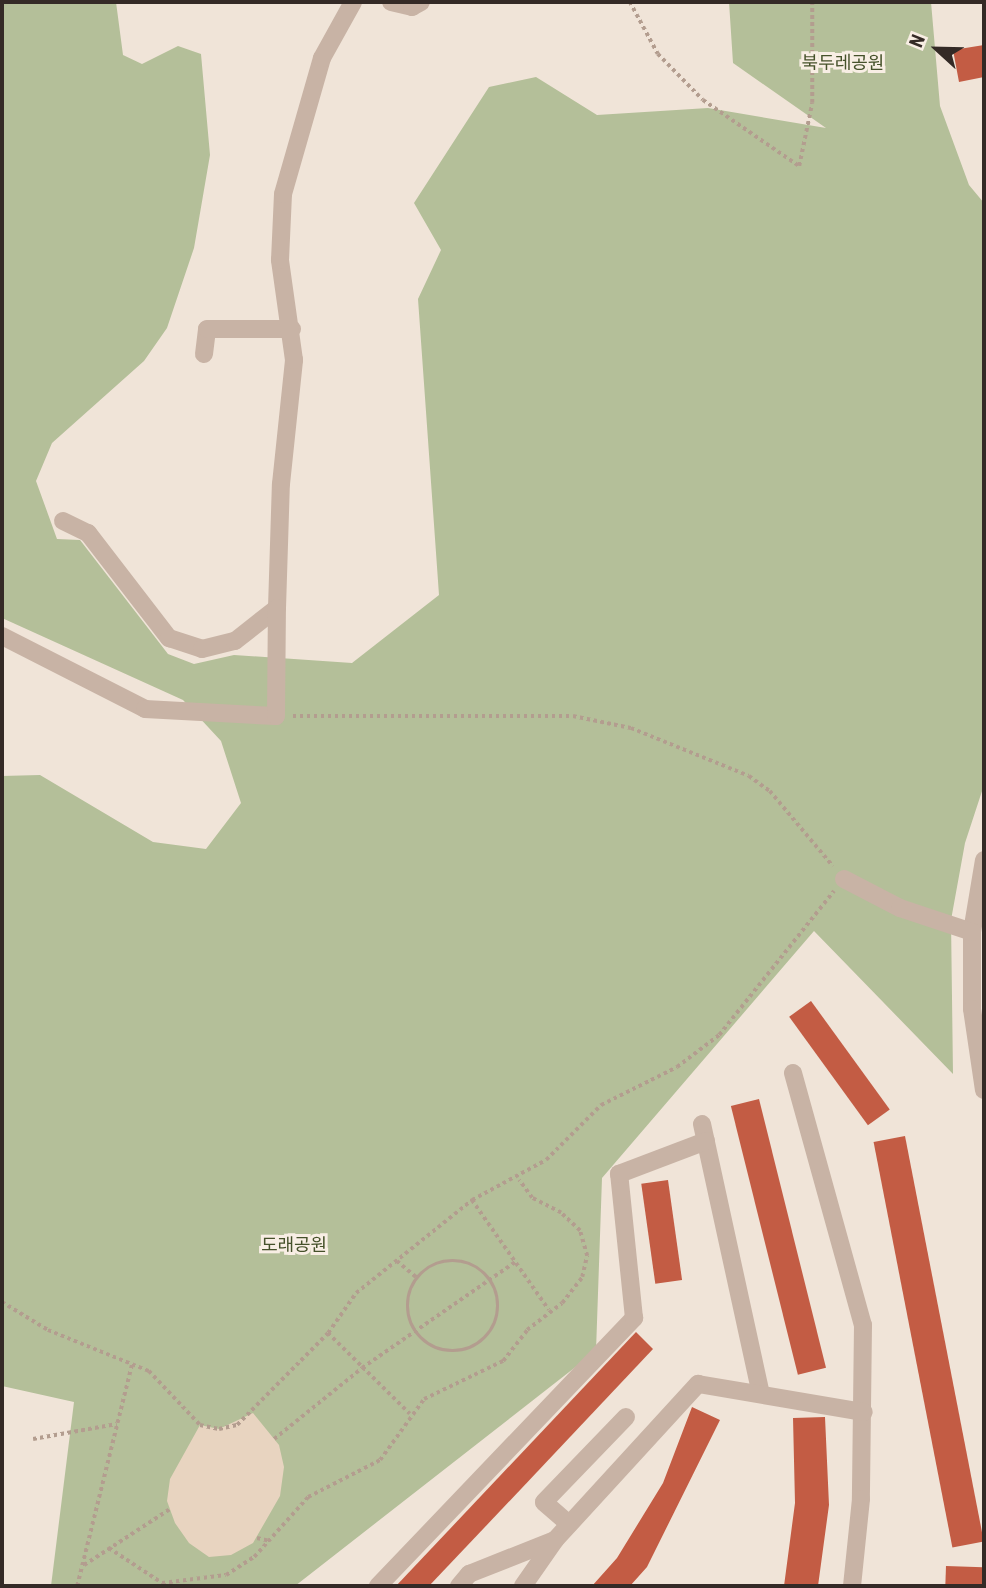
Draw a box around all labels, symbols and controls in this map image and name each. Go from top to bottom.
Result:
north arrow [902,14,972,84]
text: N [904,31,930,51]
park label: 북두레공원 [802,52,884,74]
park label: 도래공원 [261,1234,327,1256]

